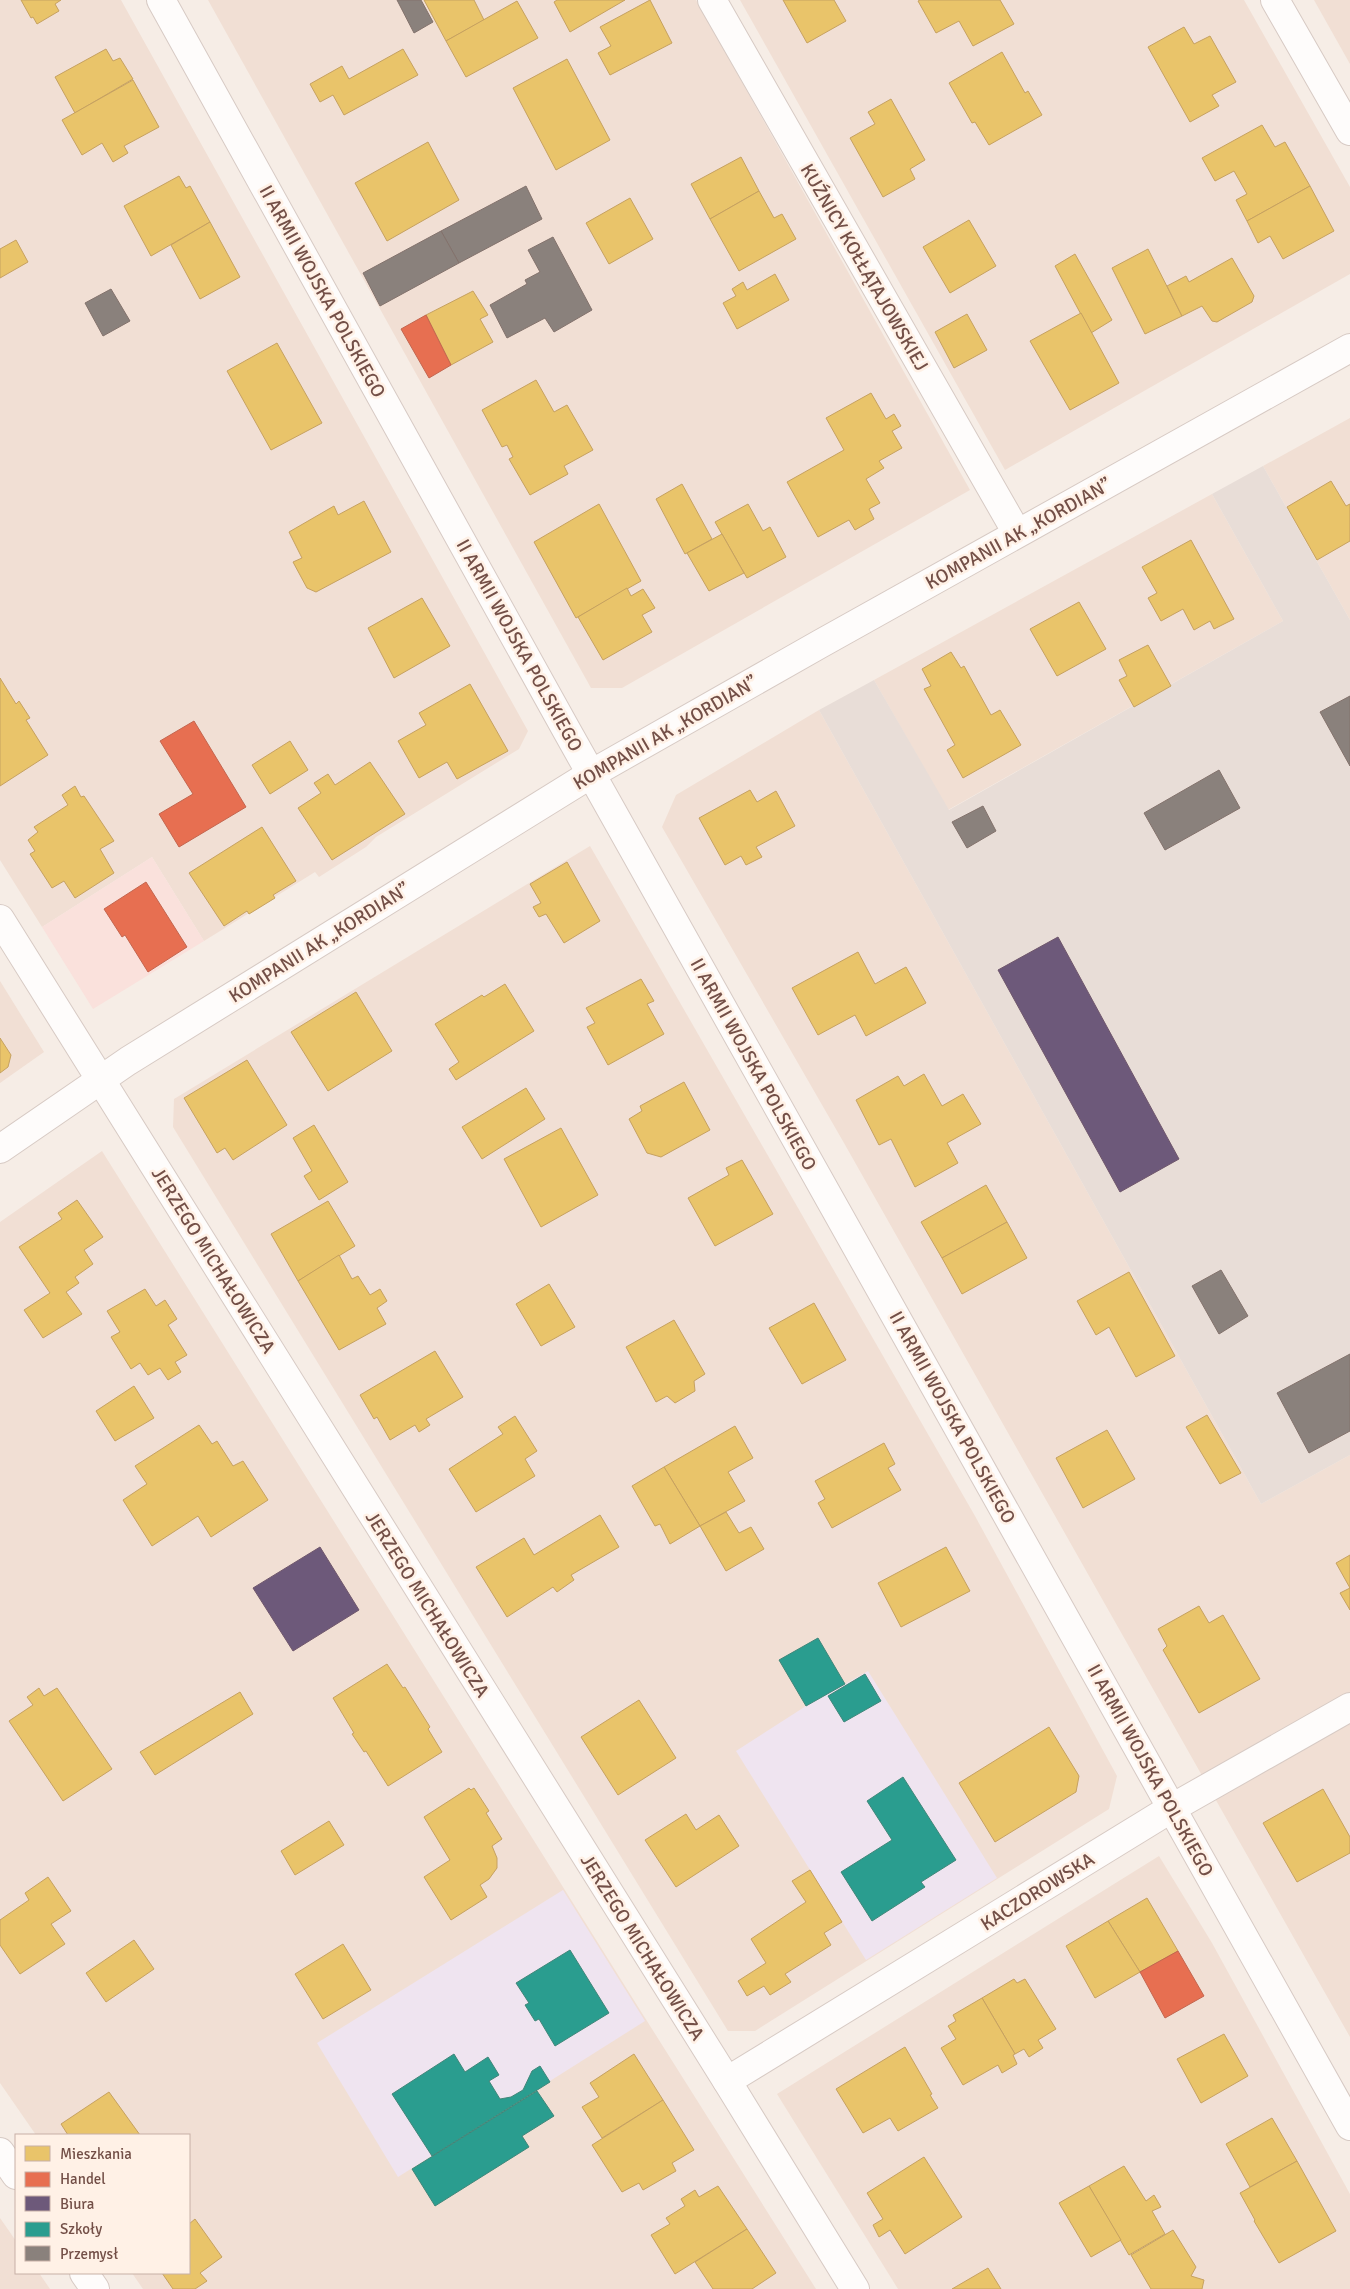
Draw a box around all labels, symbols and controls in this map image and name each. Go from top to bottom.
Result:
street label: KUŹNICY KOŁŁĄTAJOWSKIEJ [795,160,933,375]
street label: II ARMII WOJSKA POLSKIEGO [254,181,391,402]
street label: KOMPANII AK „KORDIAN” [921,473,1116,595]
street label: II ARMII WOJSKA POLSKIEGO [451,535,588,756]
street label: KOMPANII AK „KORDIAN” [569,670,762,796]
street label: KOMPANII AK „KORDIAN” [225,877,415,1008]
street label: II ARMII WOJSKA POLSKIEGO [685,954,822,1175]
street label: JERZEGO MICHAŁOWICZA [146,1163,281,1358]
street label: II ARMII WOJSKA POLSKIEGO [884,1307,1021,1528]
street label: JERZEGO MICHAŁOWICZA [360,1507,495,1702]
street label: II ARMII WOJSKA POLSKIEGO [1082,1660,1219,1881]
street label: KACZOROWSKA [976,1847,1099,1936]
street label: JERZEGO MICHAŁOWICZA [575,1850,710,2045]
legend [15,2134,190,2274]
text: Mieszkania [60,2145,132,2163]
text: Handel [60,2170,106,2188]
text: Biura [60,2195,94,2213]
text: Szkoły [60,2220,102,2238]
text: Przemysł [60,2245,118,2263]

